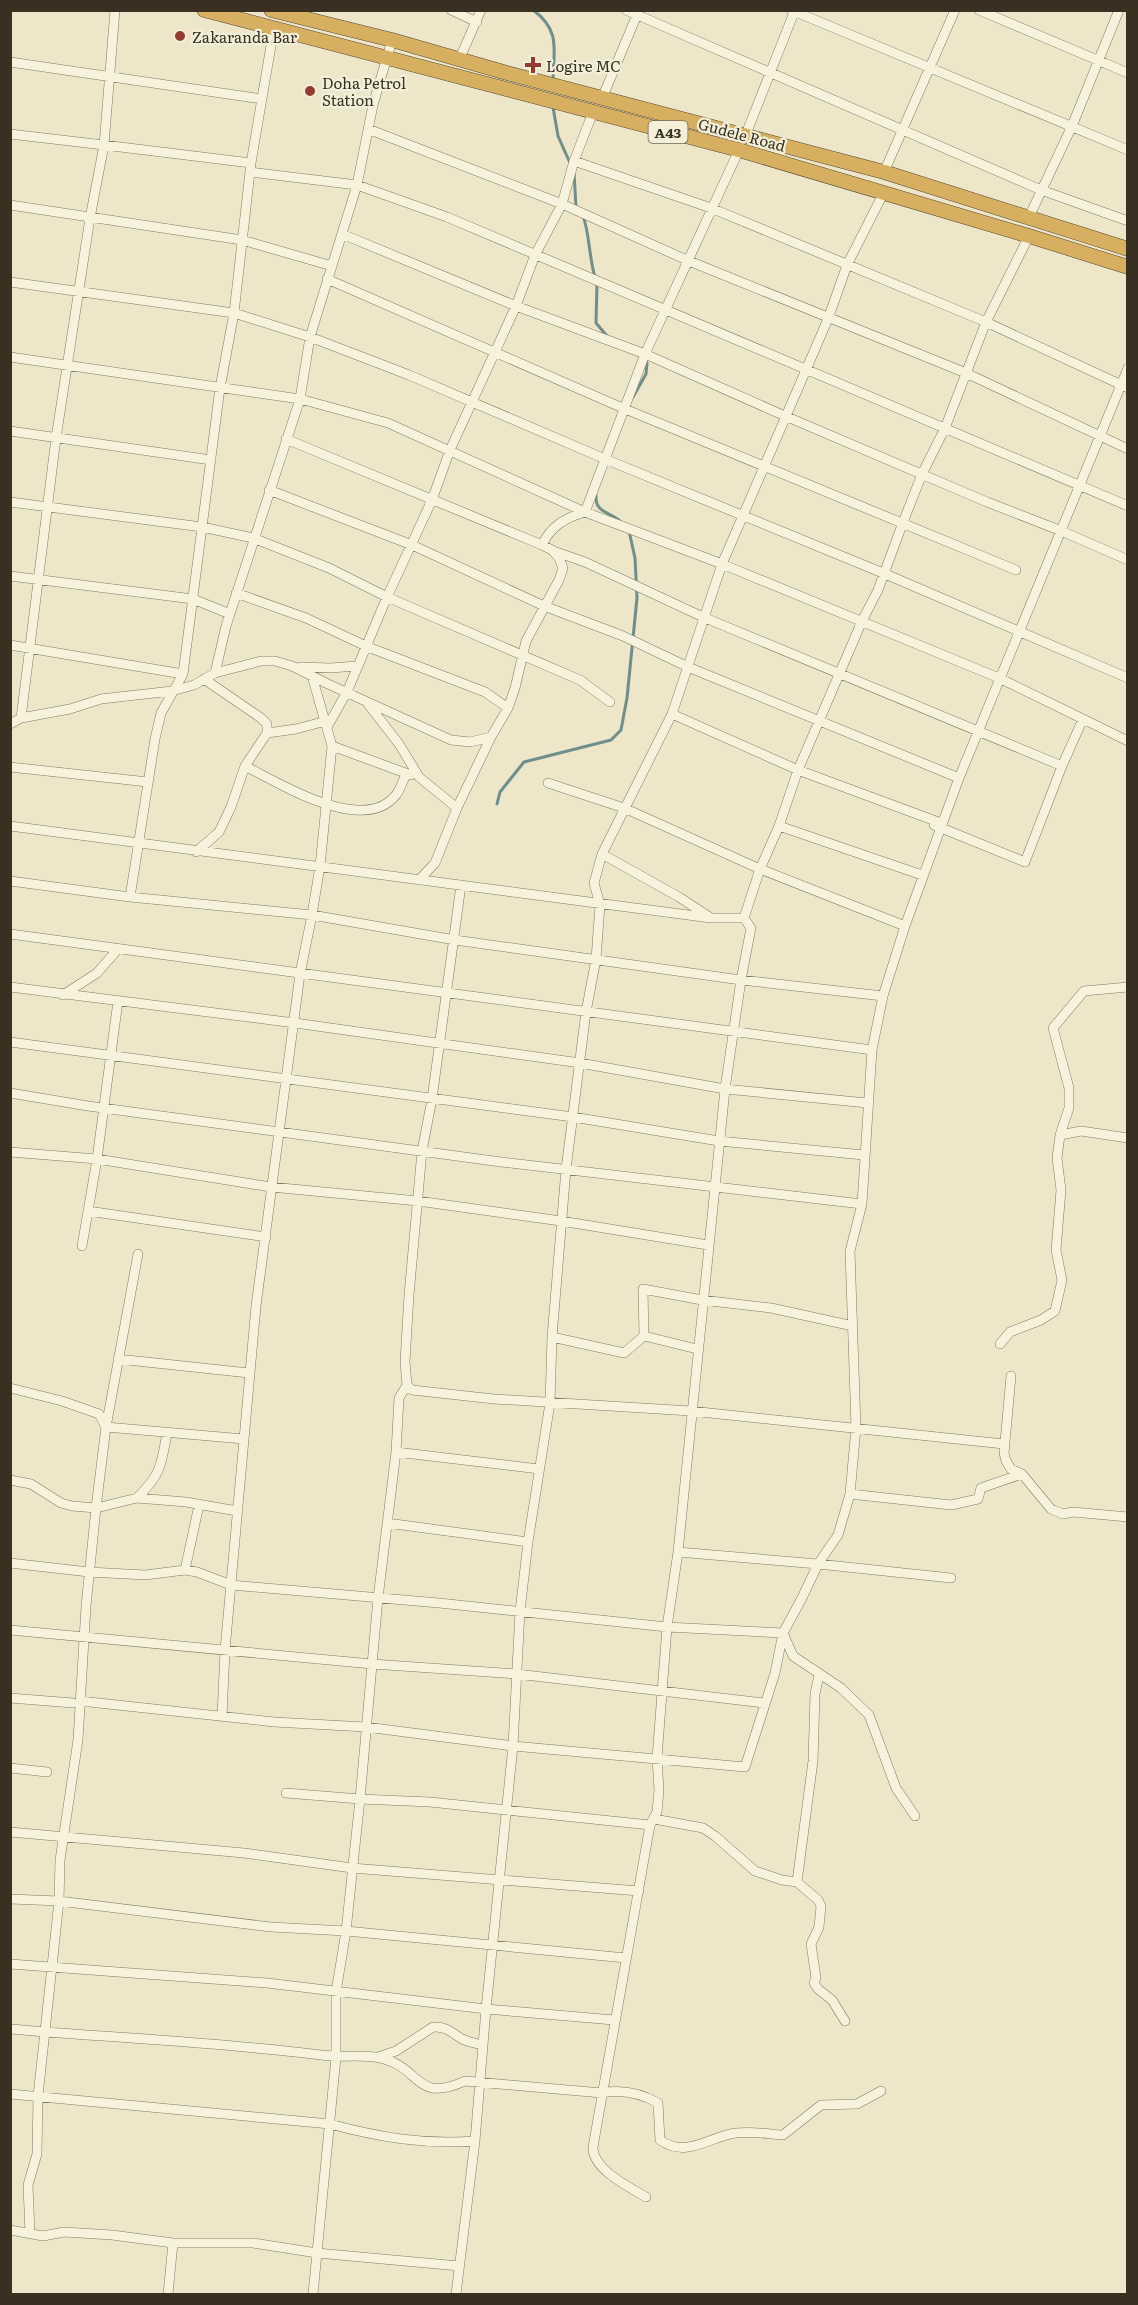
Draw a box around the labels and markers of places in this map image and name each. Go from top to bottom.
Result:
place label: Zakaranda Bar [192,25,297,48]
marker: Zakaranda Bar [173,29,187,43]
place label: Logire MC [546,54,621,77]
marker: Logire MC [524,56,542,74]
place label: Doha Petrol Station [322,71,406,111]
marker: Doha Petrol Station [303,84,317,98]

